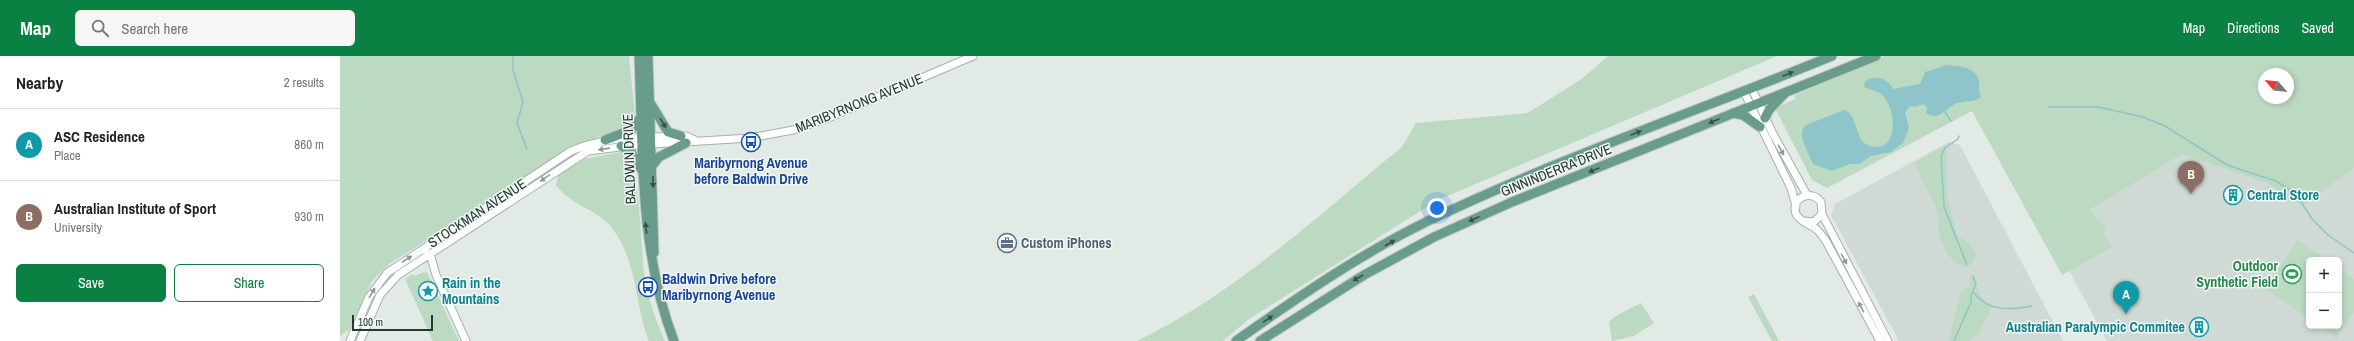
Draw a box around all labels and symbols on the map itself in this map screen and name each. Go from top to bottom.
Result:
north arrow [2258,68,2294,104]
street label: MARIBYRNONG AVENUE [793,69,925,137]
one-way arrow [1782,71,1793,77]
street label: BALDWIN DRIVE [618,113,640,205]
one-way arrow [659,118,667,128]
one-way arrow [1708,118,1720,124]
one-way arrow [1631,130,1642,136]
bus stop icon: Maribyrnong Avenue before Baldwin Drive [740,131,762,153]
street label: GINNINDERRA DRIVE [1498,140,1614,200]
one-way arrow [1778,144,1785,156]
one-way arrow [598,146,610,152]
place label: Maribyrnong Avenue before Baldwin Drive [694,154,808,188]
pin: B [2178,161,2204,194]
one-way arrow [1588,168,1600,174]
street label: STOCKMAN AVENUE [424,174,530,252]
one-way arrow [539,174,550,182]
one-way arrow [650,176,656,189]
building icon: Central Store [2222,184,2244,206]
place label: Central Store [2247,186,2319,204]
your location [1427,198,1447,218]
one-way arrow [1468,216,1479,222]
one-way arrow [643,222,649,234]
office icon: Custom iPhones [996,232,1018,254]
place label: Custom iPhones [1021,234,1112,252]
one-way arrow [1384,239,1396,246]
one-way arrow [1841,253,1848,264]
one-way arrow [401,255,412,263]
place label: Outdoor Synthetic Field [2196,257,2279,291]
sports icon: Outdoor Synthetic Field [2281,263,2303,285]
place label: Baldwin Drive before Maribyrnong Avenue [662,270,776,304]
place label: Rain in the Mountains [442,274,501,308]
one-way arrow [1352,275,1364,282]
bus stop icon: Baldwin Drive before Maribyrnong Avenue [637,276,659,298]
place icon: Rain in the Mountains [417,280,439,302]
pin: A [2113,281,2139,314]
one-way arrow [368,287,375,299]
one-way arrow [1858,301,1865,313]
scale bar [352,313,433,332]
one-way arrow [1262,314,1273,323]
building icon: Australian Paralympic Commitee [2188,316,2210,338]
place label: Australian Paralympic Commitee [2006,318,2185,336]

